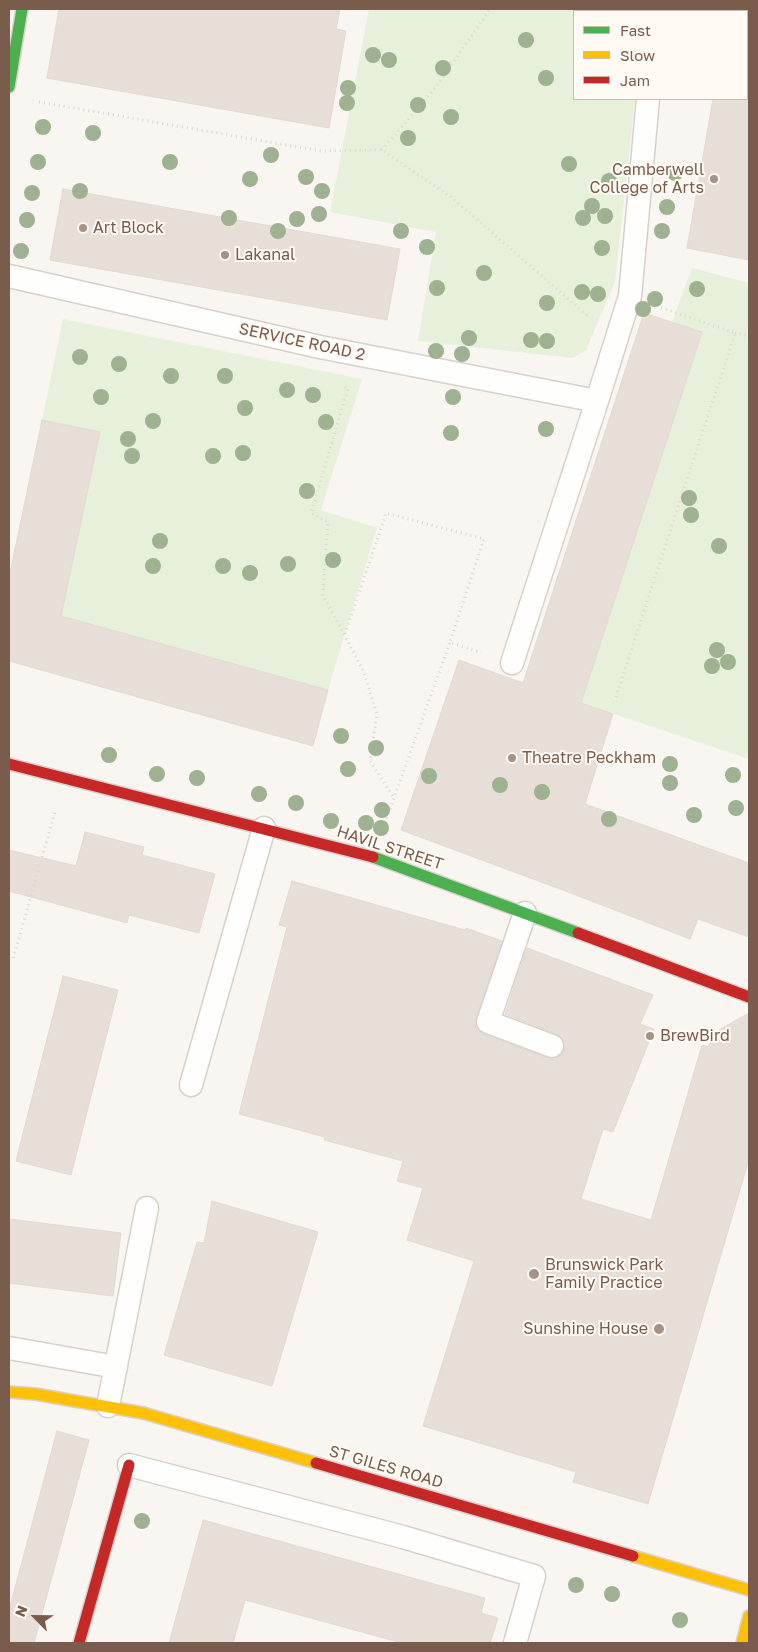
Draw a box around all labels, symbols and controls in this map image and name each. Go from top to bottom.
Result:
legend [573,10,748,100]
text: Fast [620,21,651,39]
text: Slow [620,46,655,64]
text: Jam [620,71,650,89]
place label: Camberwell College of Arts [590,160,704,198]
marker: Camberwell College of Arts [708,173,720,185]
place label: Art Block [93,218,164,238]
marker: Art Block [77,222,89,234]
place label: Lakanal [235,245,295,265]
marker: Lakanal [219,249,231,261]
street label: SERVICE ROAD 2 [237,319,367,365]
place label: Theatre Peckham [522,748,656,768]
marker: Theatre Peckham [506,752,518,764]
street label: HAVIL STREET [334,822,446,874]
place label: BrewBird [660,1026,730,1046]
marker: BrewBird [644,1030,656,1042]
place label: Brunswick Park Family Practice [545,1255,664,1293]
marker: Brunswick Park Family Practice [527,1267,541,1281]
place label: Sunshine House [523,1319,648,1339]
marker: Sunshine House [652,1322,666,1336]
street label: ST GILES ROAD [327,1442,445,1492]
north arrow [10,1592,60,1642]
text: N [11,1603,31,1619]

